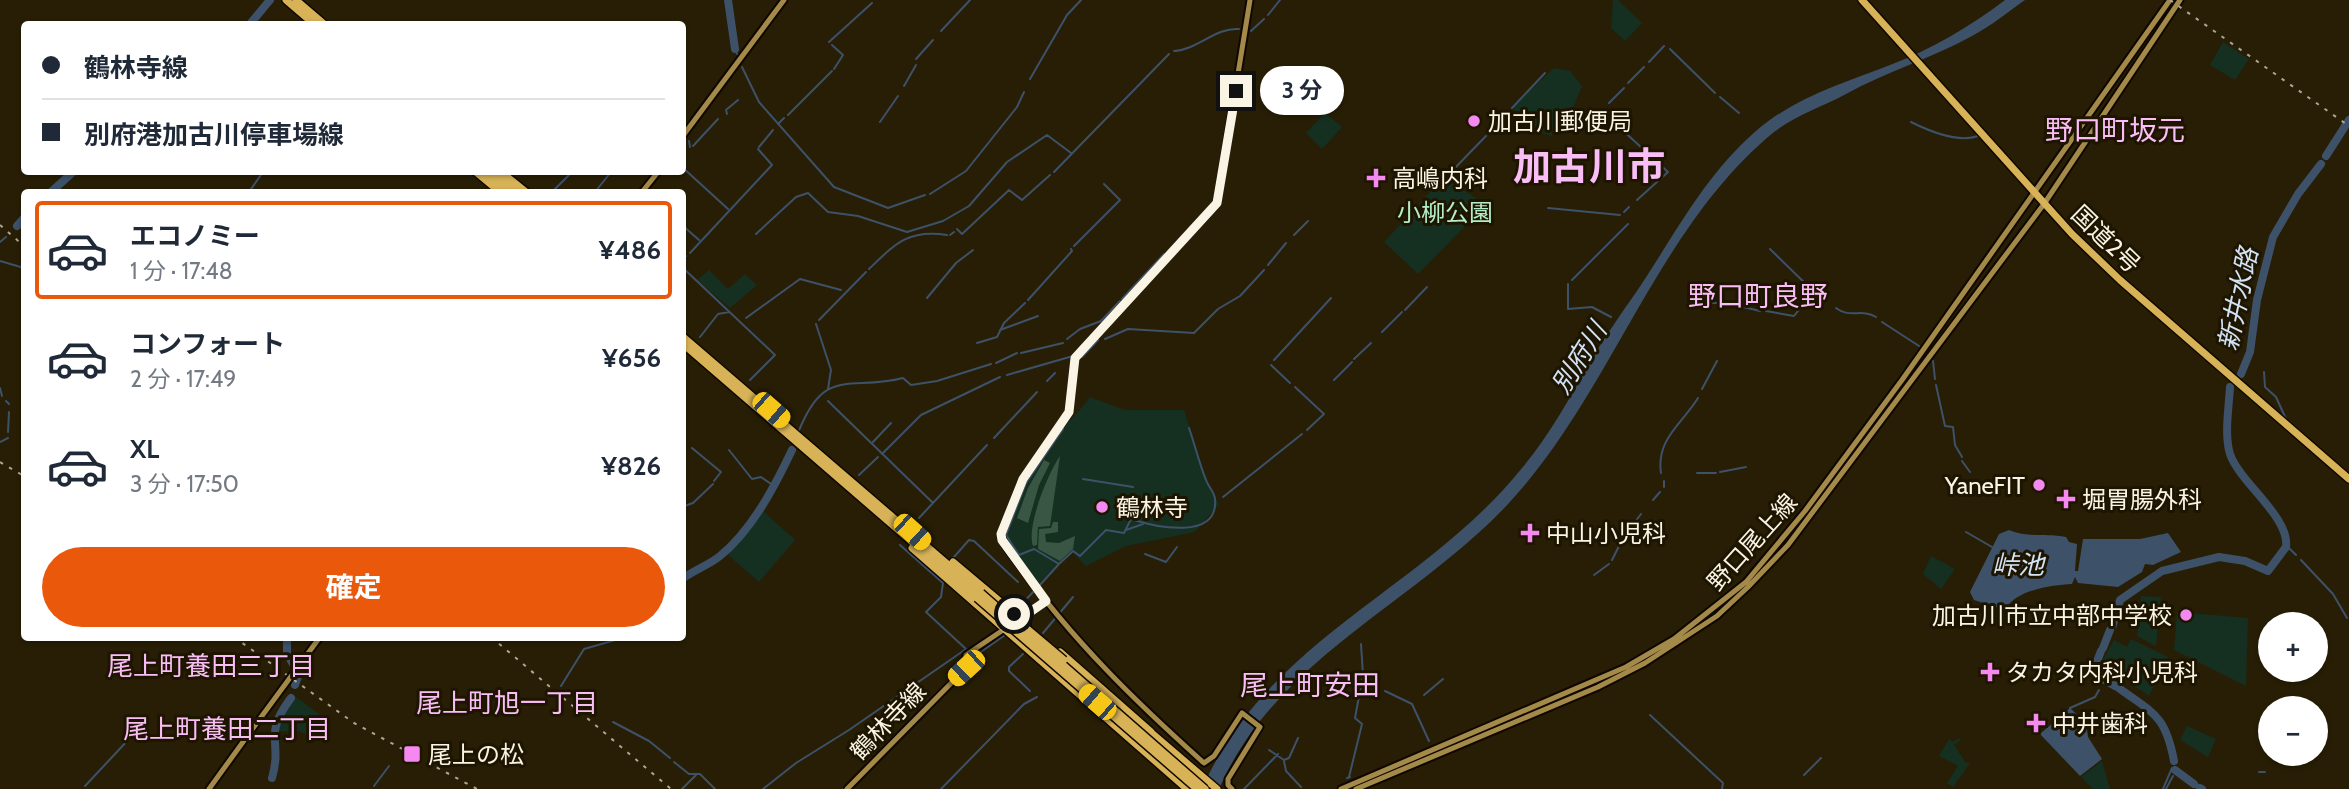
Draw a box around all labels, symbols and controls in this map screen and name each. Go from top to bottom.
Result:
text: 鶴林寺線 [84,52,188,84]
callout: 3 分 [1260,66,1344,116]
route end [1220,75,1252,107]
text: 3 分 [1282,76,1322,104]
place label: 加古川郵便局 [1488,107,1632,136]
marker: 加古川郵便局 [1466,113,1482,129]
district label: 野口町坂元 [2045,113,2185,147]
text: 別府港加古川停車場線 [84,119,344,151]
district label: 加古川市 [1513,143,1665,190]
place label: 高嶋内科 [1392,164,1488,193]
marker: 高嶋内科 [1366,168,1386,188]
park label: 小柳公園 [1397,198,1493,227]
street label: 国道2号 [2066,199,2146,279]
icon: car [46,219,109,282]
text: エコノミー [130,220,260,252]
text: ¥486 [599,234,661,266]
water label: 新井水路 [2212,243,2265,353]
text: 1 分 · 17:48 [130,257,233,285]
district label: 野口町良野 [1688,279,1828,313]
water label: 別府川 [1545,314,1615,400]
icon: car [46,327,109,390]
text: コンフォート [130,328,285,360]
text: ¥656 [602,342,661,374]
text: 2 分 · 17:49 [130,365,236,393]
car [749,388,794,432]
text: XL [130,433,159,465]
icon: car [46,435,109,498]
text: ¥826 [601,450,661,482]
text: 3 分 · 17:50 [130,470,239,498]
place label: YaneFIT [1944,471,2025,500]
marker: YaneFIT [2031,477,2047,493]
place label: 堀胃腸外科 [2082,485,2202,514]
street label: 野口尾上線 [1701,488,1803,596]
marker: 堀胃腸外科 [2056,489,2076,509]
place label: 鶴林寺 [1116,493,1188,522]
marker: 鶴林寺 [1094,499,1110,515]
car [890,510,935,554]
place label: 中山小児科 [1546,519,1666,548]
marker: 中山小児科 [1520,523,1540,543]
button: 確定 [42,547,665,627]
water label: 峠池 [1992,549,2047,581]
route start [998,598,1030,630]
place label: 加古川市立中部中学校 [1932,601,2172,630]
marker: 加古川市立中部中学校 [2178,607,2194,623]
map controls [2258,612,2328,766]
button: + [2258,612,2328,682]
car [944,646,989,690]
district label: 尾上町養田三丁目 [107,650,315,682]
place label: タカタ内科小児科 [2006,658,2198,687]
marker: タカタ内科小児科 [1980,662,2000,682]
district label: 尾上町安田 [1240,668,1380,702]
street label: 鶴林寺線 [844,676,932,766]
car [1075,680,1120,724]
district label: 尾上町旭一丁目 [416,687,598,719]
button: − [2258,696,2328,766]
place label: 中井歯科 [2052,709,2148,738]
district label: 尾上町養田二丁目 [123,713,331,745]
marker: 中井歯科 [2026,713,2046,733]
place label: 尾上の松 [428,740,524,769]
marker: 尾上の松 [402,744,422,764]

